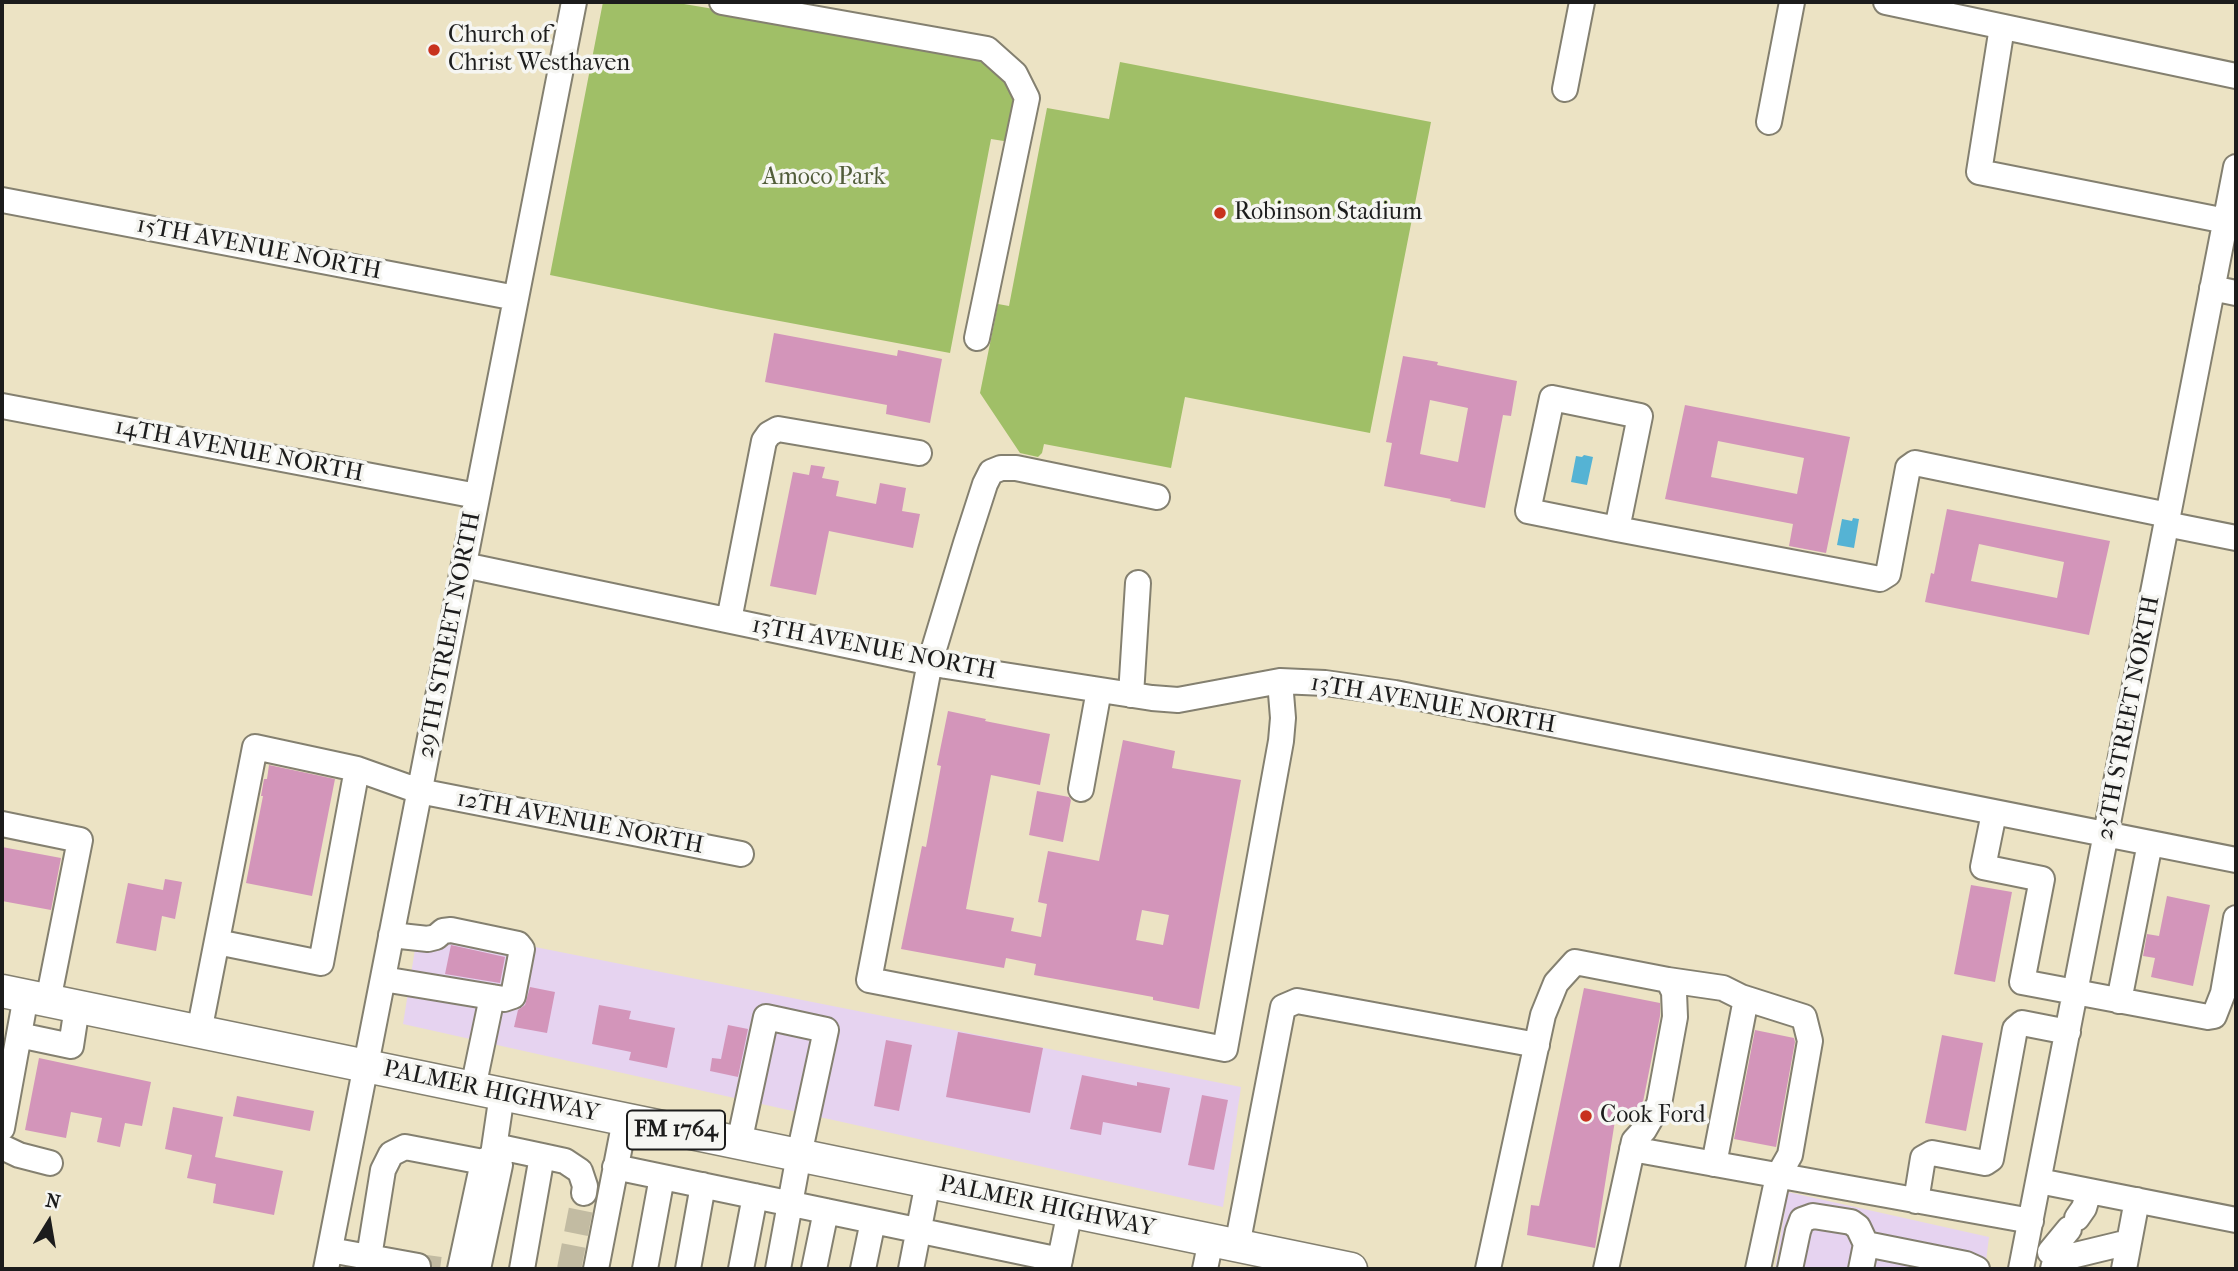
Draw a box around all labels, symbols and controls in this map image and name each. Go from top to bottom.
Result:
place label: Church of Christ Westhaven [448,22,630,78]
marker: Church of Christ Westhaven [426,42,442,58]
park label: Amoco Park [762,164,886,192]
place label: Robinson Stadium [1234,199,1422,227]
marker: Robinson Stadium [1212,205,1228,221]
street label: 15TH AVENUE NORTH [134,211,384,287]
street label: 14TH AVENUE NORTH [112,413,366,489]
street label: 29TH STREET NORTH [412,509,488,761]
street label: 25TH STREET NORTH [2091,593,2167,843]
street label: 13TH AVENUE NORTH [749,611,999,687]
street label: 13TH AVENUE NORTH [1308,669,1558,741]
street label: 12TH AVENUE NORTH [454,785,706,861]
street label: PALMER HIGHWAY [380,1055,602,1129]
place label: Cook Ford [1600,1102,1706,1130]
marker: Cook Ford [1578,1108,1594,1124]
road number: FM 1764 [627,1110,725,1149]
street label: PALMER HIGHWAY [936,1170,1158,1244]
north arrow [14,1187,84,1257]
text: N [44,1189,62,1214]

